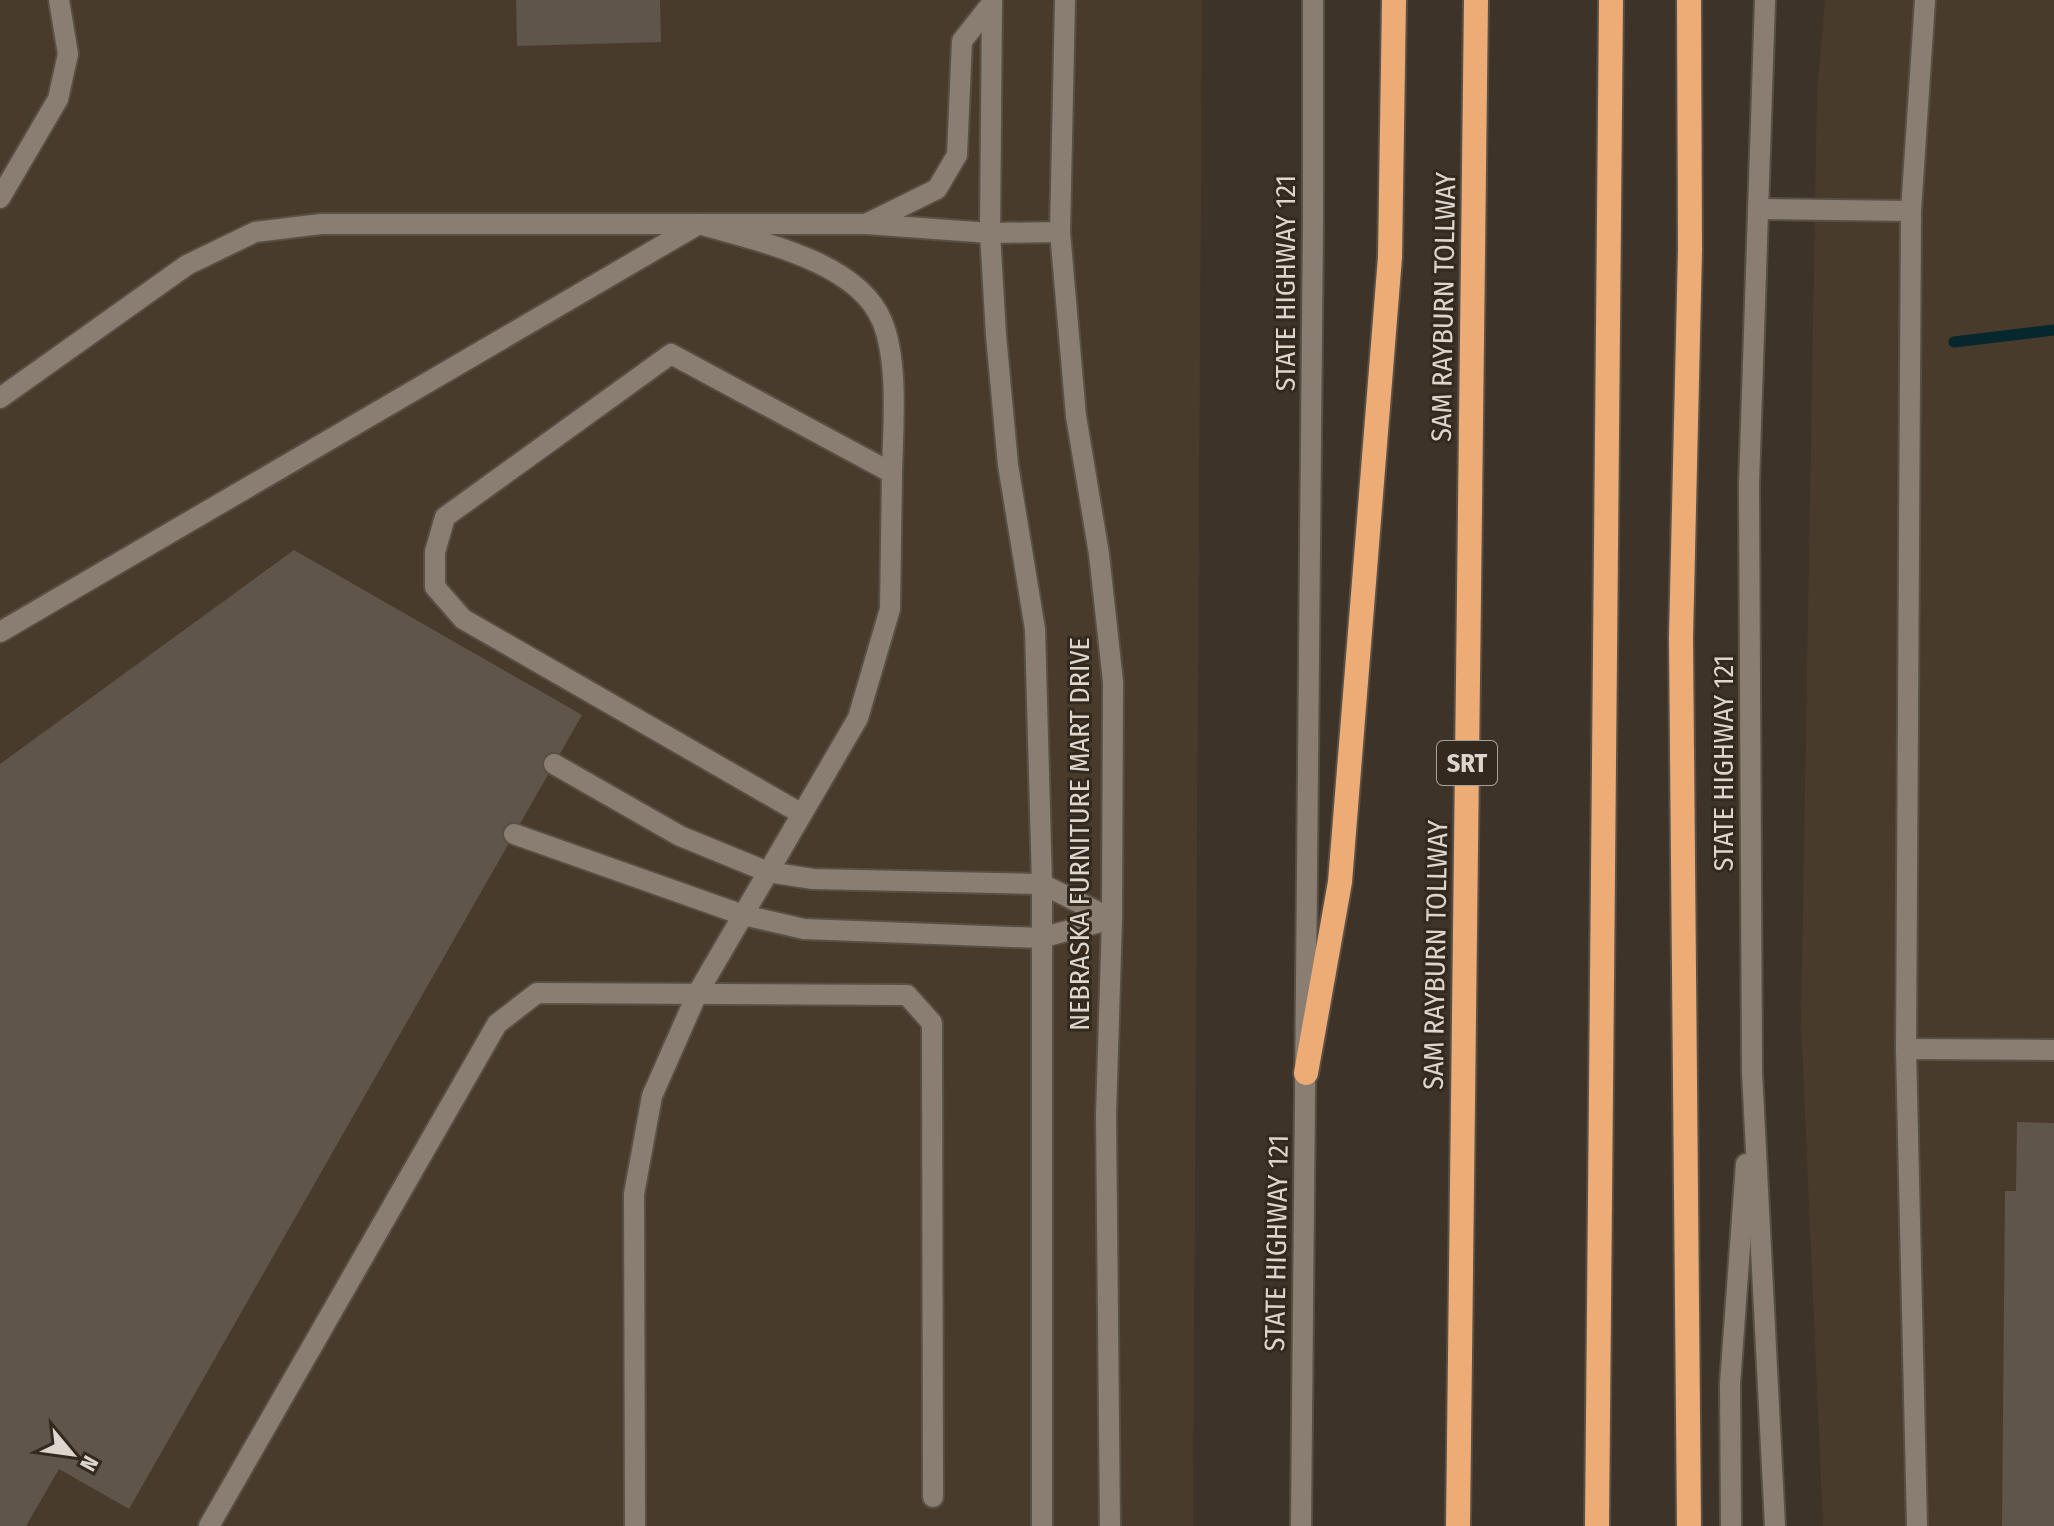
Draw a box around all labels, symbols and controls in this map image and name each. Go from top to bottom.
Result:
street label: SAM RAYBURN TOLLWAY [1425,172,1462,442]
street label: STATE HIGHWAY 121 [1269,175,1302,391]
street label: NEBRASKA FURNITURE MART DRIVE [1063,637,1096,1031]
street label: STATE HIGHWAY 121 [1707,655,1740,871]
road number: SRT [1437,741,1497,785]
street label: SAM RAYBURN TOLLWAY [1417,820,1454,1090]
street label: STATE HIGHWAY 121 [1258,1134,1295,1352]
north arrow [32,1414,112,1494]
text: N [74,1451,104,1476]

